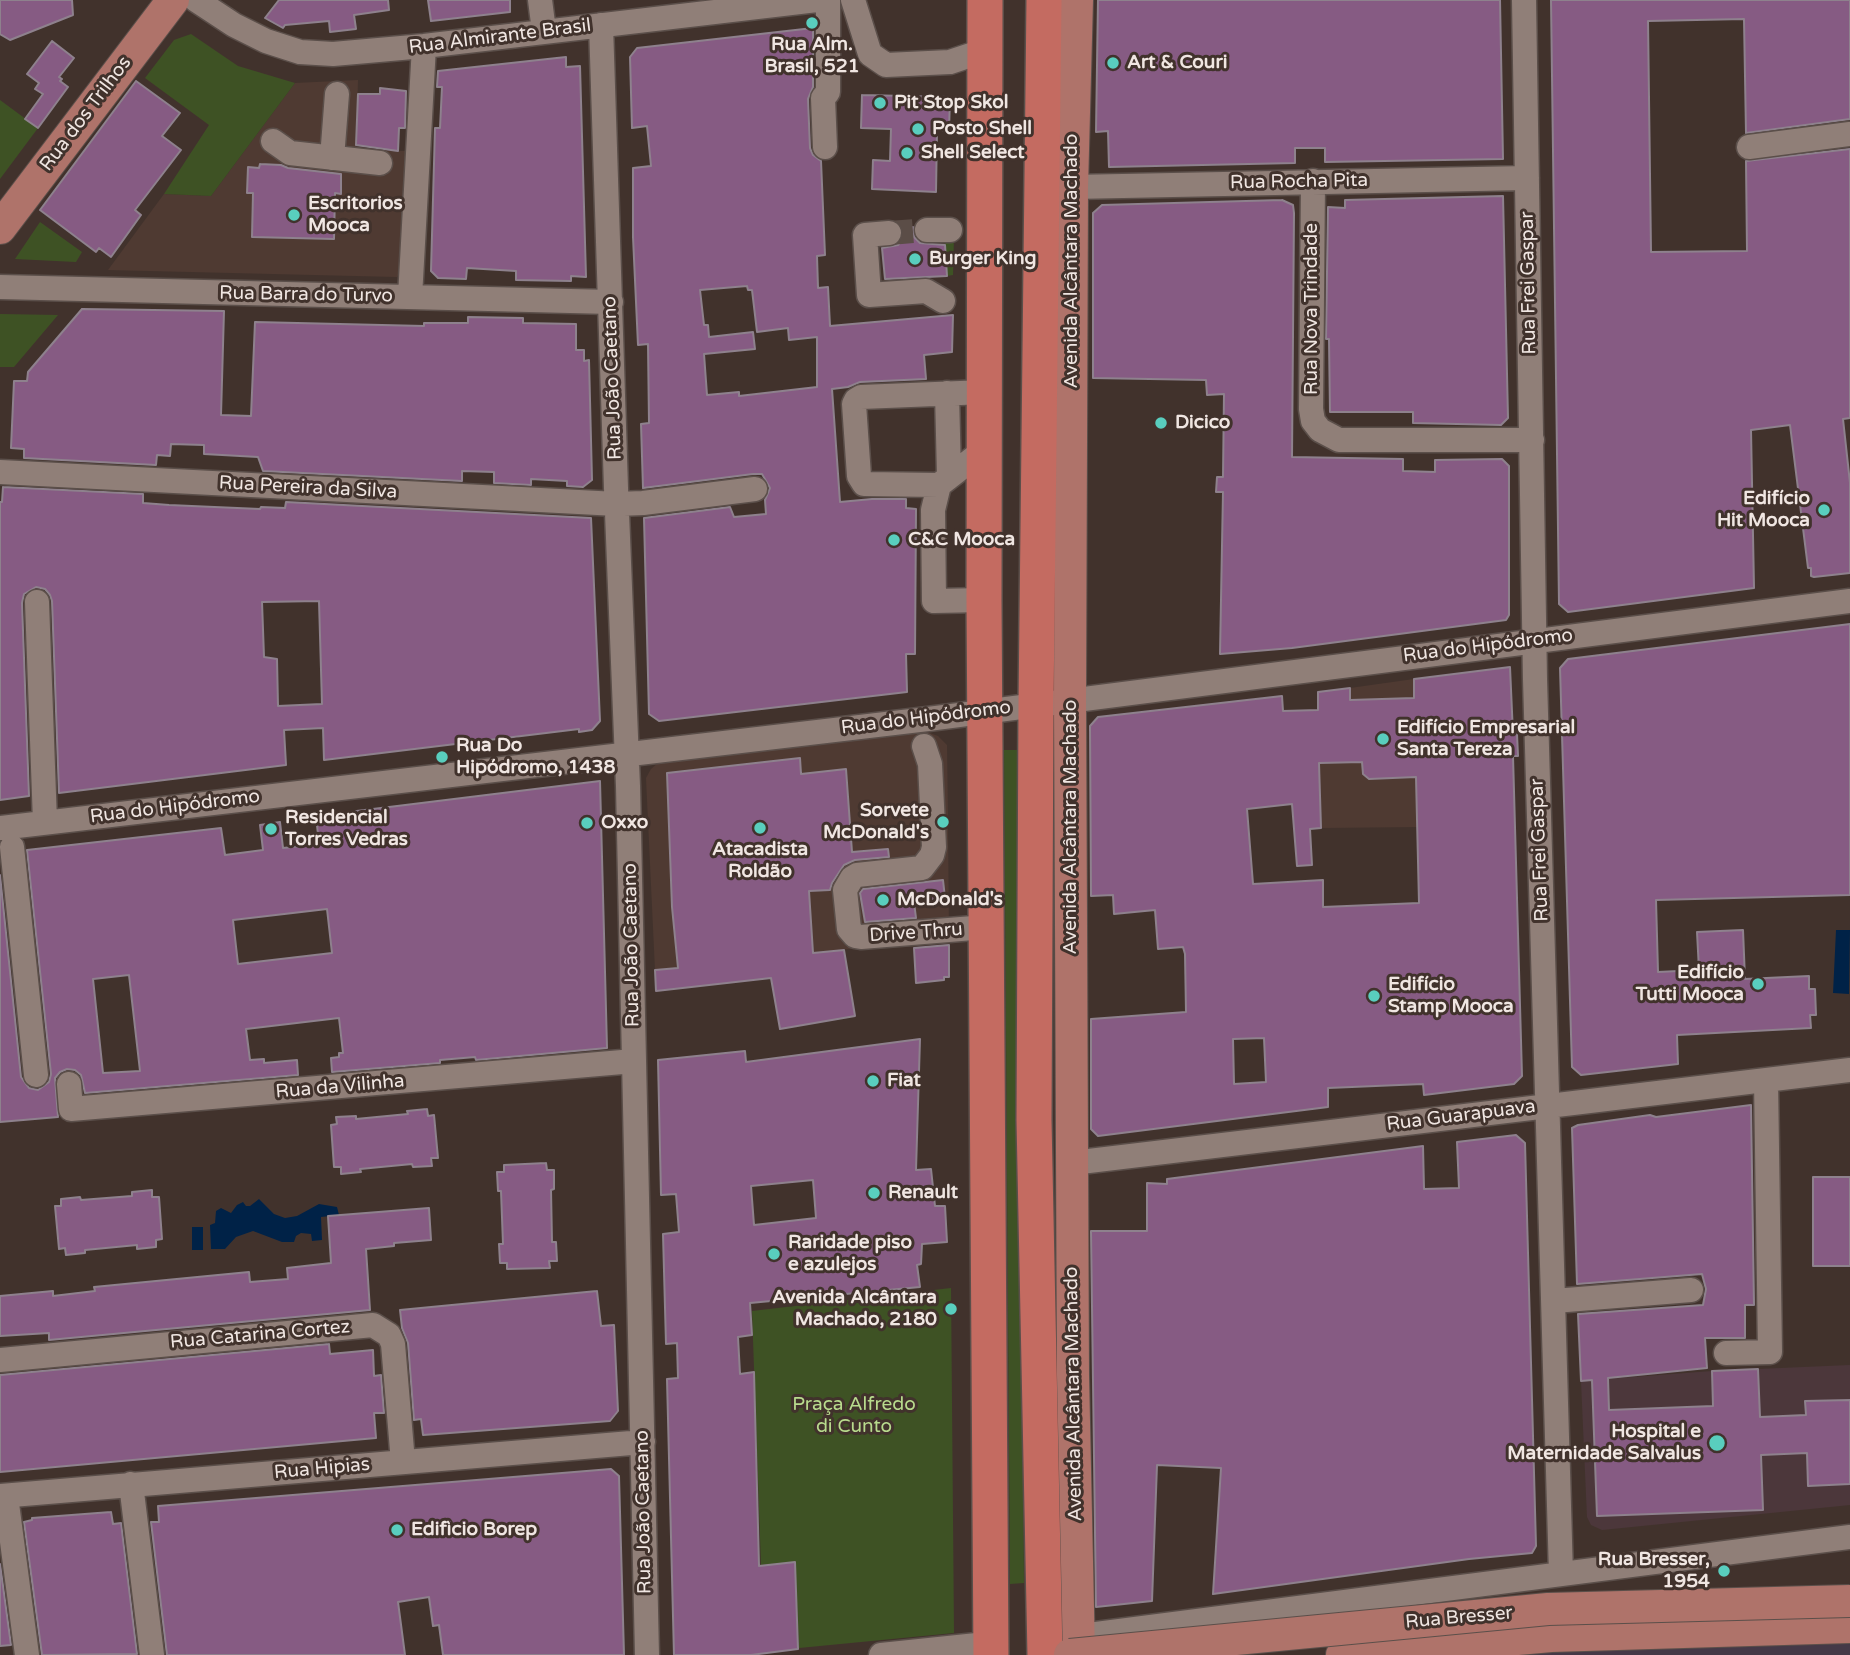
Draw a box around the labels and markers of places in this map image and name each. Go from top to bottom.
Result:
marker: Rua Alm. Brasil, 521 [804,15,820,31]
place label: Rua Alm. Brasil, 521 [764,34,860,78]
place label: Art & Couri [1127,52,1227,74]
marker: Art & Couri [1105,55,1121,71]
place label: Pit Stop Skol [894,92,1008,114]
marker: Pit Stop Skol [872,95,888,111]
place label: Posto Shell [932,118,1032,140]
marker: Posto Shell [910,121,926,137]
place label: Shell Select [921,142,1025,164]
marker: Shell Select [899,145,915,161]
place label: Escritorios Mooca [308,193,403,237]
marker: Escritorios Mooca [286,207,302,223]
place label: Burger King [929,248,1037,270]
marker: Burger King [907,251,923,267]
place label: Dicico [1175,412,1230,434]
marker: Dicico [1153,415,1169,431]
place label: Edifício Hit Mooca [1717,488,1810,532]
marker: Edifício Hit Mooca [1816,502,1832,518]
place label: C&C Mooca [908,529,1015,551]
marker: C&C Mooca [886,532,902,548]
place label: Edifício Empresarial Santa Tereza [1397,717,1575,761]
marker: Edifício Empresarial Santa Tereza [1375,731,1391,747]
place label: Rua Do Hipódromo, 1438 [456,735,615,779]
marker: Rua Do Hipódromo, 1438 [434,749,450,765]
place label: Sorvete McDonald's [823,800,929,844]
place label: Residencial Torres Vedras [285,807,408,851]
place label: Oxxo [601,812,648,834]
marker: Sorvete McDonald's [935,814,951,830]
marker: Oxxo [579,815,595,831]
marker: Atacadista Roldão [752,820,768,836]
marker: Residencial Torres Vedras [263,821,279,837]
place label: Atacadista Roldão [712,839,808,883]
place label: McDonald's [897,889,1003,911]
marker: McDonald's [875,892,891,908]
place label: Edifício Tutti Mooca [1636,962,1744,1006]
place label: Edifício Stamp Mooca [1388,974,1514,1018]
marker: Edifício Tutti Mooca [1750,976,1766,992]
marker: Edifício Stamp Mooca [1366,988,1382,1004]
place label: Fiat [887,1070,921,1092]
marker: Fiat [865,1073,881,1089]
place label: Renault [888,1182,958,1204]
marker: Renault [866,1185,882,1201]
place label: Raridade piso e azulejos [788,1232,912,1276]
marker: Raridade piso e azulejos [766,1246,782,1262]
place label: Avenida Alcântara Machado, 2180 [772,1287,937,1331]
marker: Avenida Alcântara Machado, 2180 [943,1301,959,1317]
place label: Hospital e Maternidade Salvalus [1507,1421,1701,1465]
marker: Hospital e Maternidade Salvalus [1707,1433,1727,1453]
place label: Edifìcio Borep [411,1519,537,1541]
marker: Edifìcio Borep [389,1522,405,1538]
place label: Rua Bresser, 1954 [1598,1549,1710,1593]
marker: Rua Bresser, 1954 [1716,1563,1732,1579]

